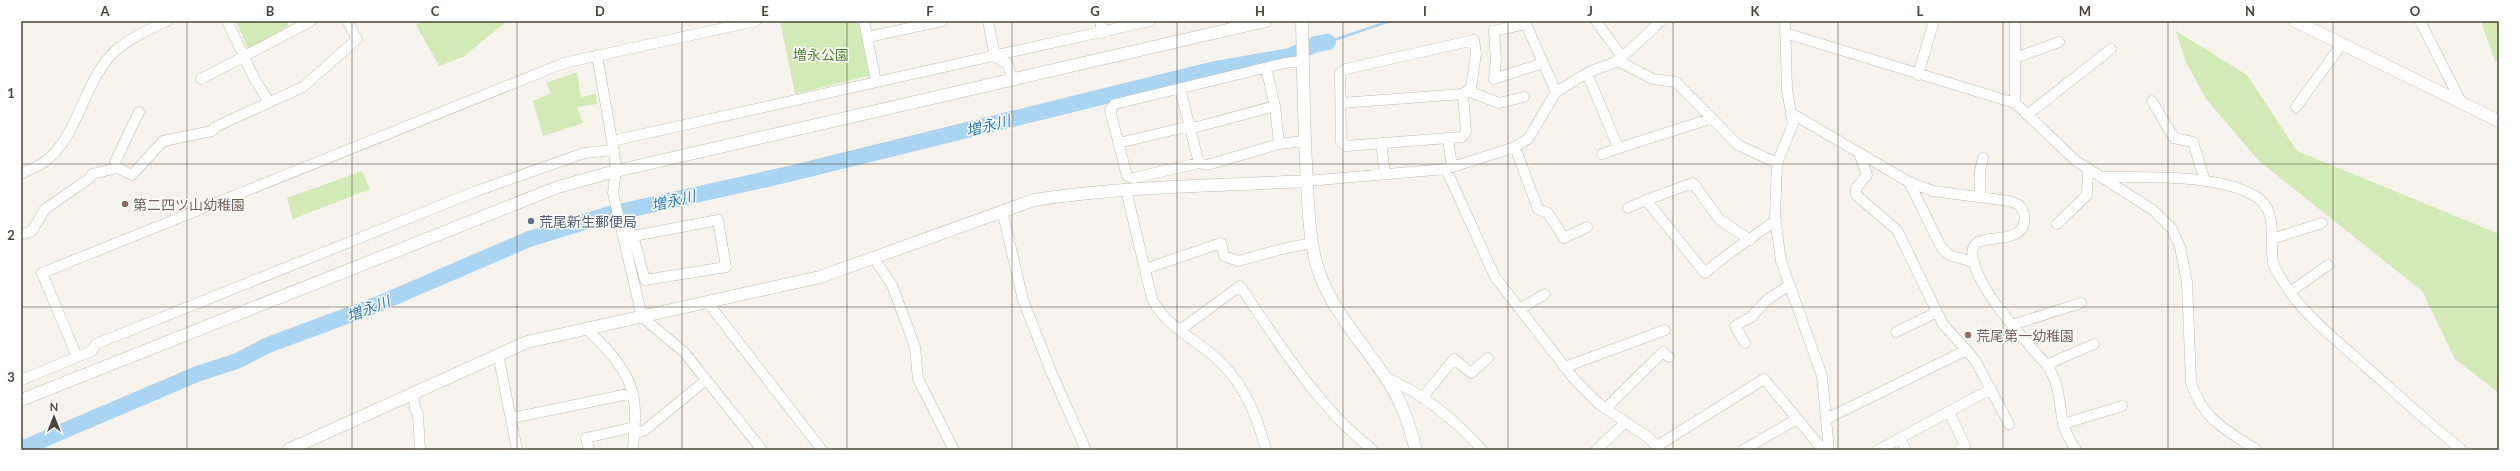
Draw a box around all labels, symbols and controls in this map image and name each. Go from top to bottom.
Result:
text: A [99,3,110,19]
text: B [266,3,275,19]
text: C [431,3,440,19]
text: D [595,3,605,19]
text: E [761,3,769,19]
text: F [926,3,934,19]
text: G [1090,3,1100,19]
text: H [1255,3,1265,19]
text: I [1423,3,1427,19]
text: J [1587,3,1593,19]
text: K [1751,3,1761,19]
text: L [1917,3,1924,19]
text: M [2079,3,2091,19]
text: N [2245,3,2255,19]
text: O [2410,3,2421,19]
park label: 増永公園 [793,46,849,63]
text: 1 [7,85,15,101]
water label: 増永川 [964,110,1014,139]
water label: 増永川 [649,186,699,214]
place label: 第二四ツ山幼稚園 [133,196,245,213]
marker: 第二四ツ山幼稚園 [120,199,130,209]
place label: 荒尾新生郵便局 [539,213,637,230]
marker: 荒尾新生郵便局 [526,216,536,226]
text: 2 [7,227,15,243]
water label: 増永川 [344,291,394,324]
place label: 荒尾第一幼稚園 [1976,327,2074,344]
marker: 荒尾第一幼稚園 [1963,330,1973,340]
text: 3 [7,369,15,385]
north arrow [34,397,74,437]
text: N [50,400,58,413]

